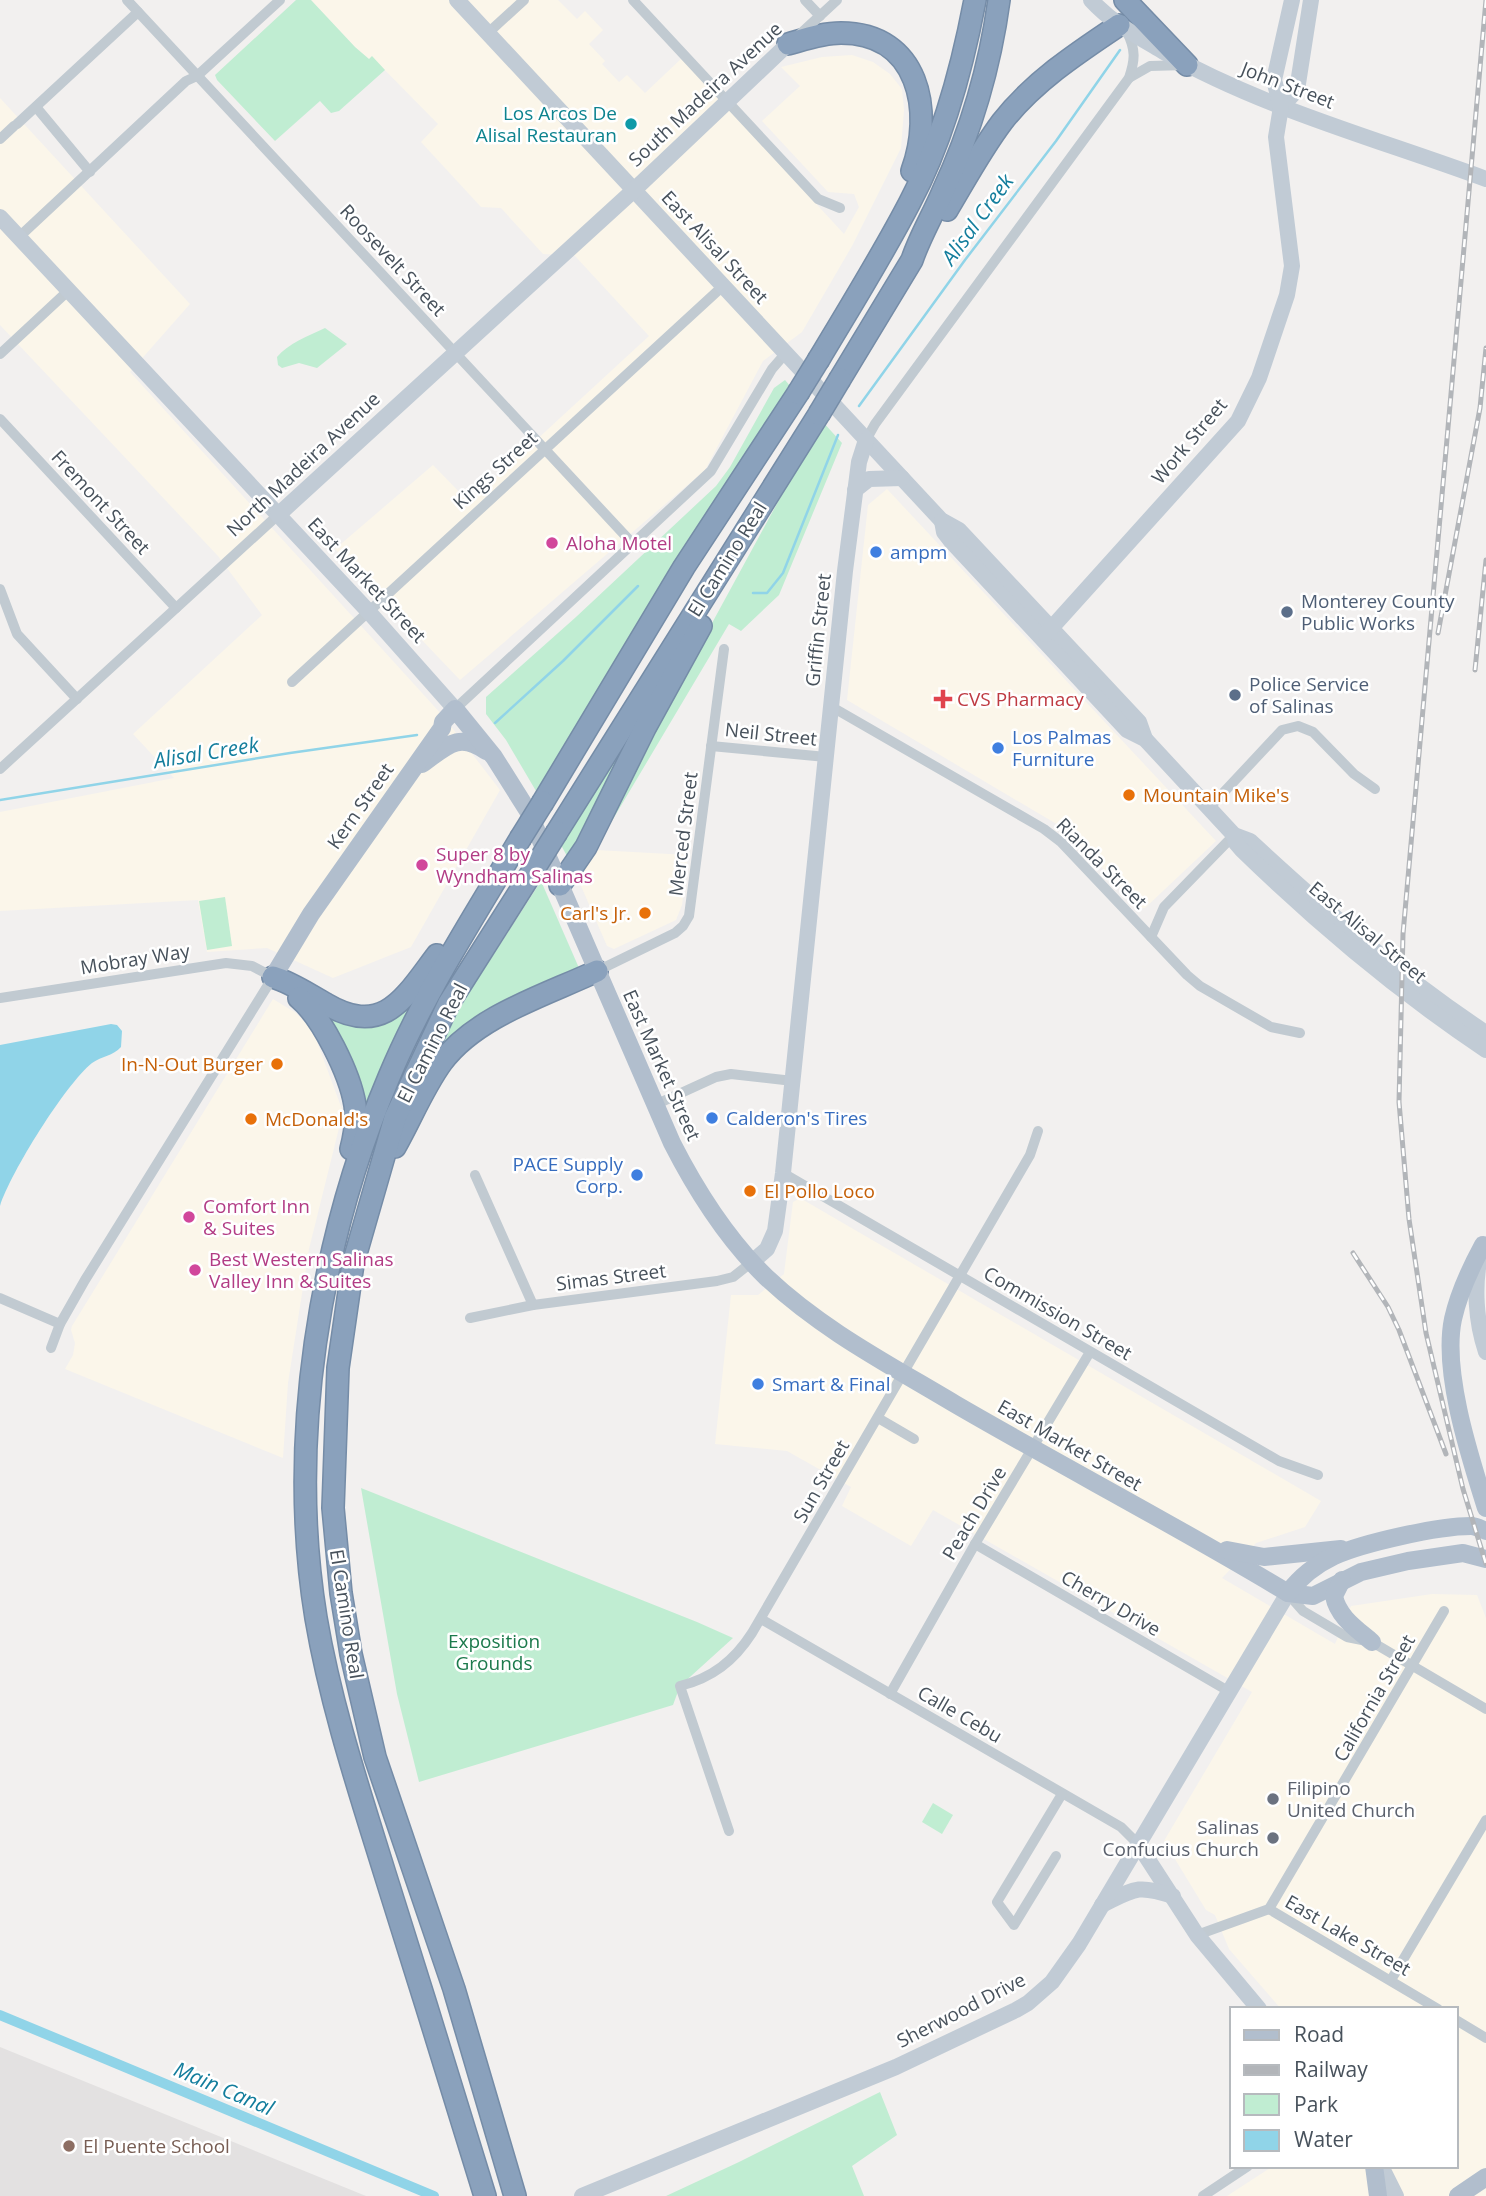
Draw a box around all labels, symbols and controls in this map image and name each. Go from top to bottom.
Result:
street label: South Madeira Avenue [623,16,787,172]
street label: John Street [1236,55,1339,115]
place label: Los Arcos De Alisal Restauran [476,100,617,148]
marker: Los Arcos De Alisal Restauran [623,116,639,132]
water label: Alisal Creek [933,167,1020,272]
street label: East Alisal Street [656,185,774,309]
street label: Roosevelt Street [334,198,452,322]
street label: North Madeira Avenue [221,386,385,542]
street label: Work Street [1145,392,1233,489]
street label: Kings Street [447,425,543,515]
street label: Fremont Street [46,444,156,560]
street label: El Camino Real [681,497,773,621]
street label: East Market Street [302,512,432,649]
place label: Aloha Motel [566,530,672,556]
marker: Aloha Motel [544,535,560,551]
place label: ampm [890,539,947,565]
marker: ampm [868,544,884,560]
street label: Griffin Street [799,572,837,688]
place label: Monterey County Public Works [1301,588,1455,636]
marker: Monterey County Public Works [1279,604,1295,620]
place label: Police Service of Salinas [1249,671,1369,719]
place label: CVS Pharmacy [957,686,1084,712]
marker: Police Service of Salinas [1227,687,1243,703]
marker: CVS Pharmacy [935,691,951,707]
street label: Neil Street [724,716,819,752]
place label: Los Palmas Furniture [1012,724,1111,772]
water label: Alisal Creek [150,730,261,774]
marker: Los Palmas Furniture [990,740,1006,756]
street label: Kern Street [321,758,399,854]
street label: Merced Street [662,770,704,898]
place label: Mountain Mike's [1143,782,1289,808]
marker: Mountain Mike's [1121,787,1137,803]
street label: Rianda Street [1051,812,1153,914]
place label: Super 8 by Wyndham Salinas [436,841,593,889]
marker: Super 8 by Wyndham Salinas [414,857,430,873]
street label: East Alisal Street [1304,875,1432,989]
place label: Carl's Jr. [560,900,631,926]
marker: Carl's Jr. [637,905,653,921]
street label: Mobray Way [78,937,192,980]
street label: El Camino Real [391,979,473,1107]
street label: East Market Street [617,985,707,1145]
place label: In-N-Out Burger [121,1051,263,1077]
marker: In-N-Out Burger [269,1056,285,1072]
place label: Calderon's Tires [726,1105,867,1131]
place label: McDonald's [265,1106,368,1132]
marker: Calderon's Tires [704,1110,720,1126]
marker: McDonald's [243,1111,259,1127]
place label: PACE Supply Corp. [512,1151,623,1199]
marker: PACE Supply Corp. [629,1167,645,1183]
place label: El Pollo Loco [764,1178,875,1204]
marker: El Pollo Loco [742,1183,758,1199]
place label: Comfort Inn & Suites [203,1193,310,1241]
marker: Comfort Inn & Suites [181,1209,197,1225]
place label: Best Western Salinas Valley Inn & Suites [209,1246,394,1294]
street label: Simas Street [555,1257,668,1297]
street label: Commission Street [979,1260,1137,1366]
marker: Best Western Salinas Valley Inn & Suites [187,1262,203,1278]
place label: Smart & Final [772,1371,890,1397]
marker: Smart & Final [750,1376,766,1392]
street label: East Market Street [993,1393,1147,1497]
street label: Sun Street [787,1435,855,1527]
street label: Peach Drive [936,1461,1012,1565]
street label: El Camino Real [324,1547,370,1681]
street label: Cherry Drive [1057,1564,1165,1642]
park label: Exposition Grounds [448,1628,540,1676]
street label: California Street [1327,1630,1421,1766]
street label: Calle Cebu [913,1679,1007,1749]
place label: Filipino United Church [1287,1775,1415,1823]
marker: Filipino United Church [1265,1791,1281,1807]
place label: Salinas Confucius Church [1103,1814,1259,1862]
marker: Salinas Confucius Church [1265,1830,1281,1846]
street label: East Lake Street [1280,1888,1416,1982]
street label: Sherwood Drive [892,1966,1030,2054]
legend [1230,2007,1458,2168]
text: Road [1294,2020,1344,2048]
water label: Main Canal [170,2054,279,2122]
text: Railway [1294,2055,1368,2083]
text: Park [1294,2090,1338,2118]
text: Water [1294,2125,1353,2153]
place label: El Puente School [83,2133,230,2159]
marker: El Puente School [61,2138,77,2154]

